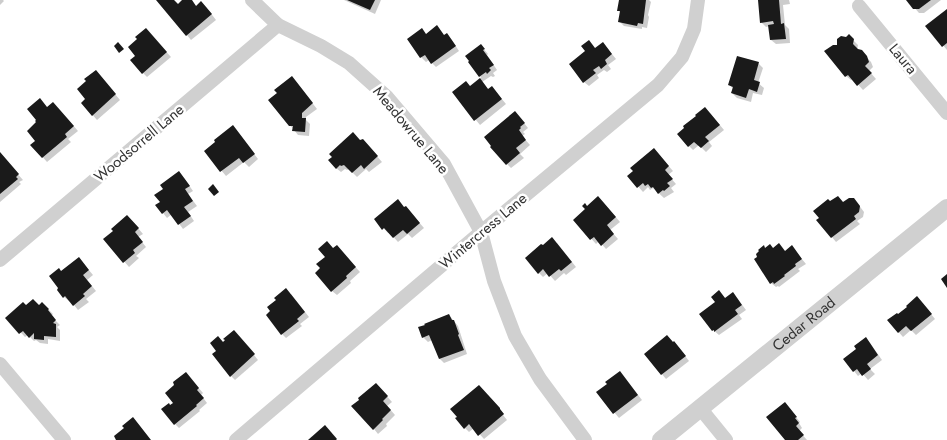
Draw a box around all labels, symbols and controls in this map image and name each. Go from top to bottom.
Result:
street label: Laura [884,39,922,79]
street label: Meadowrue Lane [368,81,455,179]
street label: Woodsorrell Lane [89,99,189,187]
street label: Wintercress Lane [434,187,532,274]
street label: Cedar Road [768,292,840,357]

